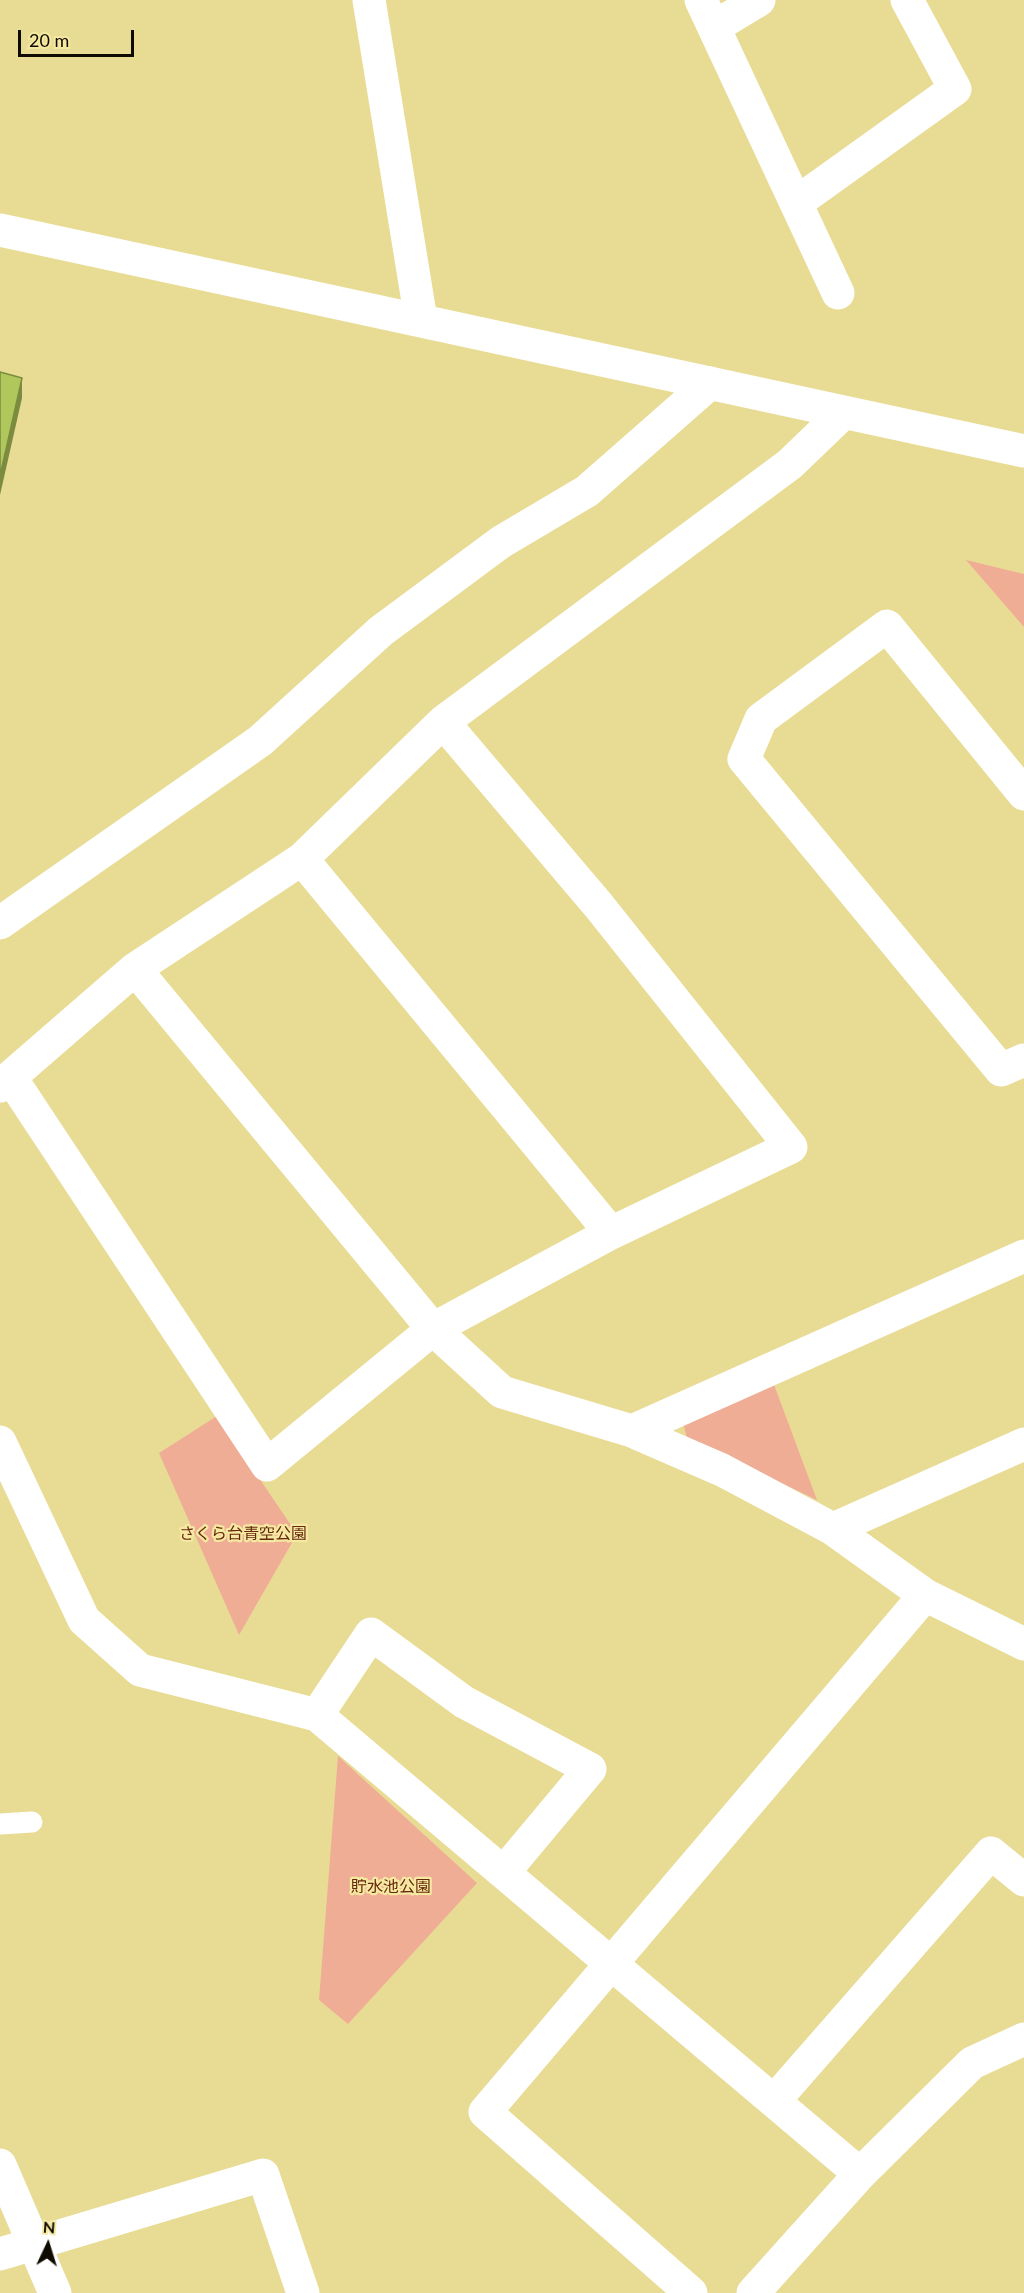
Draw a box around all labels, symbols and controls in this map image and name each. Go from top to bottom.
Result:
scale bar [21,18,136,56]
text: 20 m [29,29,69,51]
park label: さくら台青空公園 [179,1524,307,1544]
park label: 貯水池公園 [351,1877,431,1897]
north arrow [18,2215,78,2275]
text: N [42,2217,56,2236]

